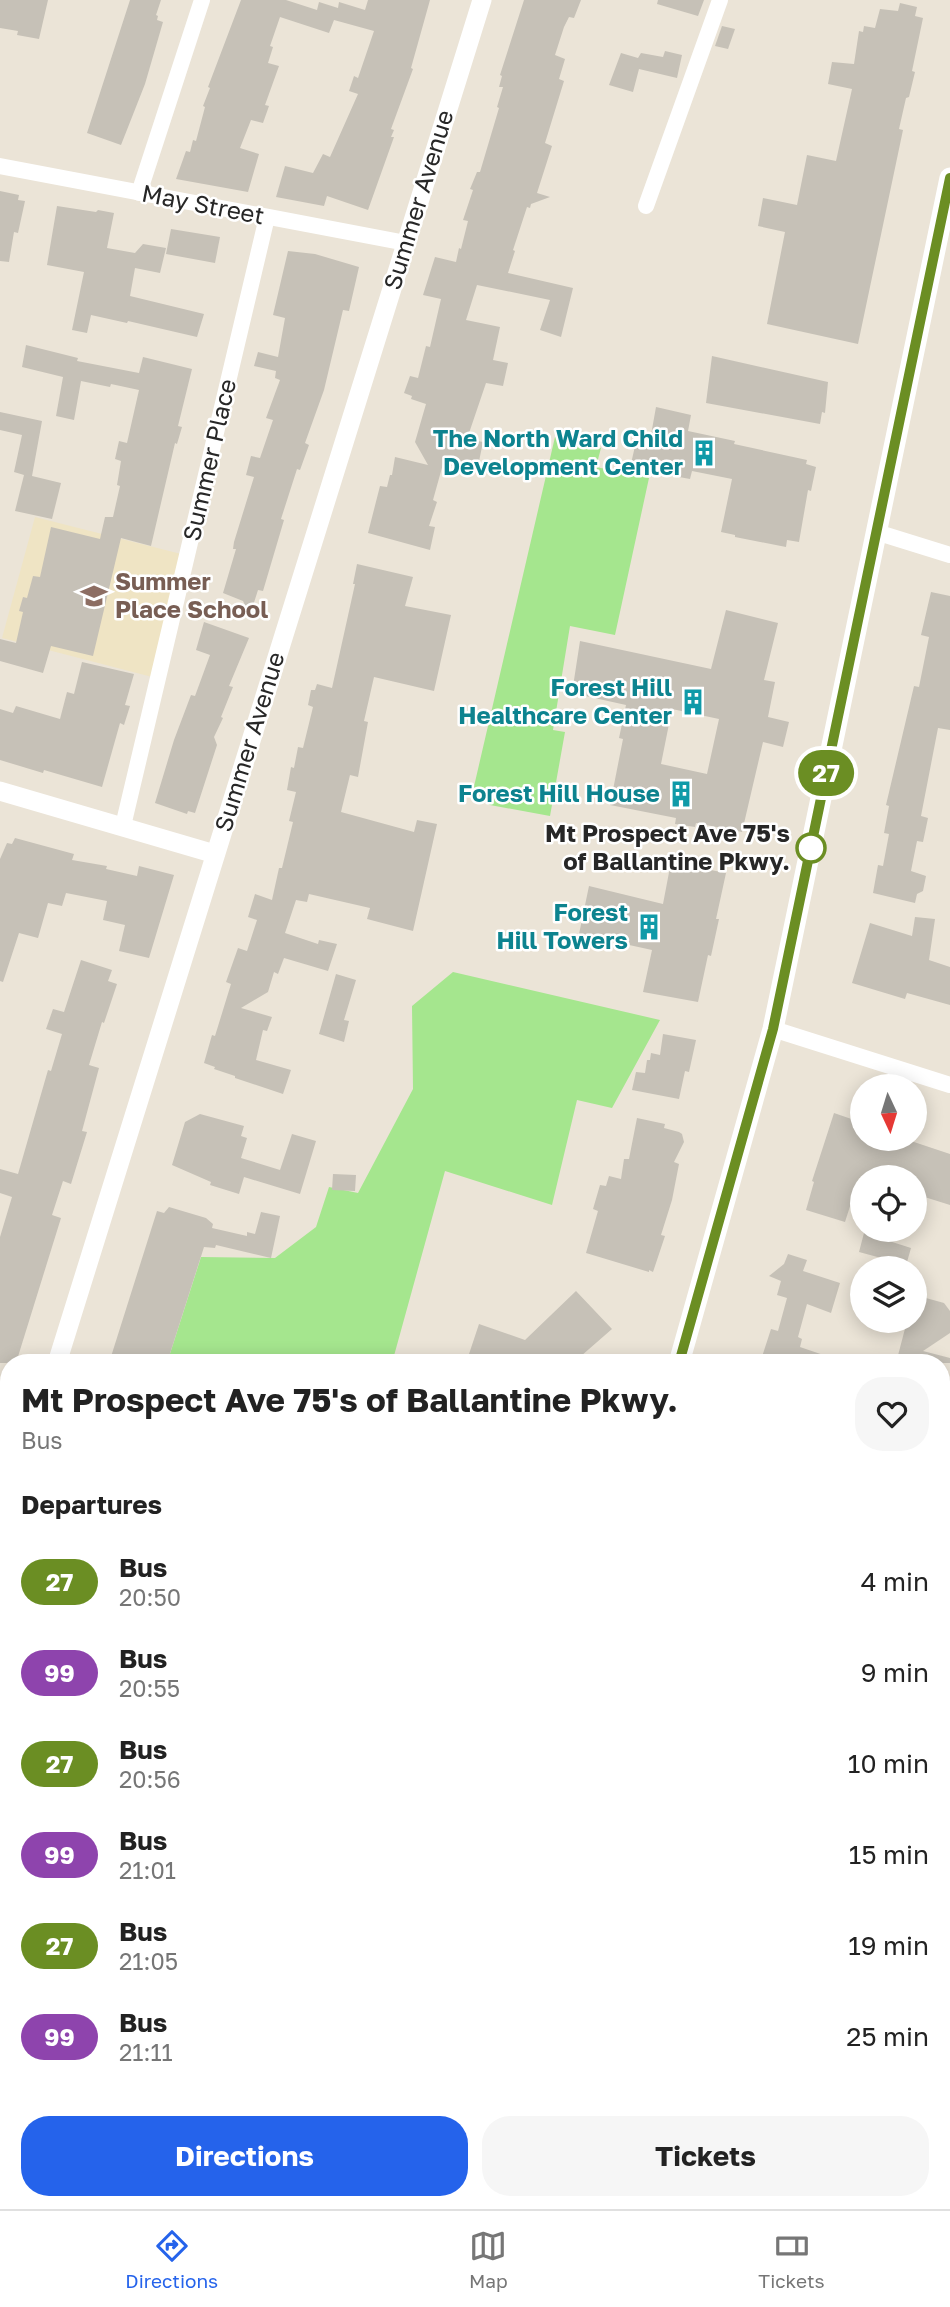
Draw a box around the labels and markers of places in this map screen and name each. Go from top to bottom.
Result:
place label: The North Ward Child Development Center [433,423,683,480]
building icon: The North Ward Child Development Center [689,438,719,468]
place label: Summer Place School [115,566,268,623]
school or university icon: Summer Place School [79,581,109,611]
place label: Forest Hill Healthcare Center [458,672,672,729]
building icon: Forest Hill Healthcare Center [678,687,708,717]
place label: Forest Hill House [458,778,660,807]
building icon: Forest Hill House [666,779,696,809]
place label: Mt Prospect Ave 75's of Ballantine Pkwy. [545,818,790,875]
marker: Mt Prospect Ave 75's of Ballantine Pkwy. [796,833,826,863]
place label: Forest Hill Towers [496,897,628,954]
building icon: Forest Hill Towers [634,912,664,942]

